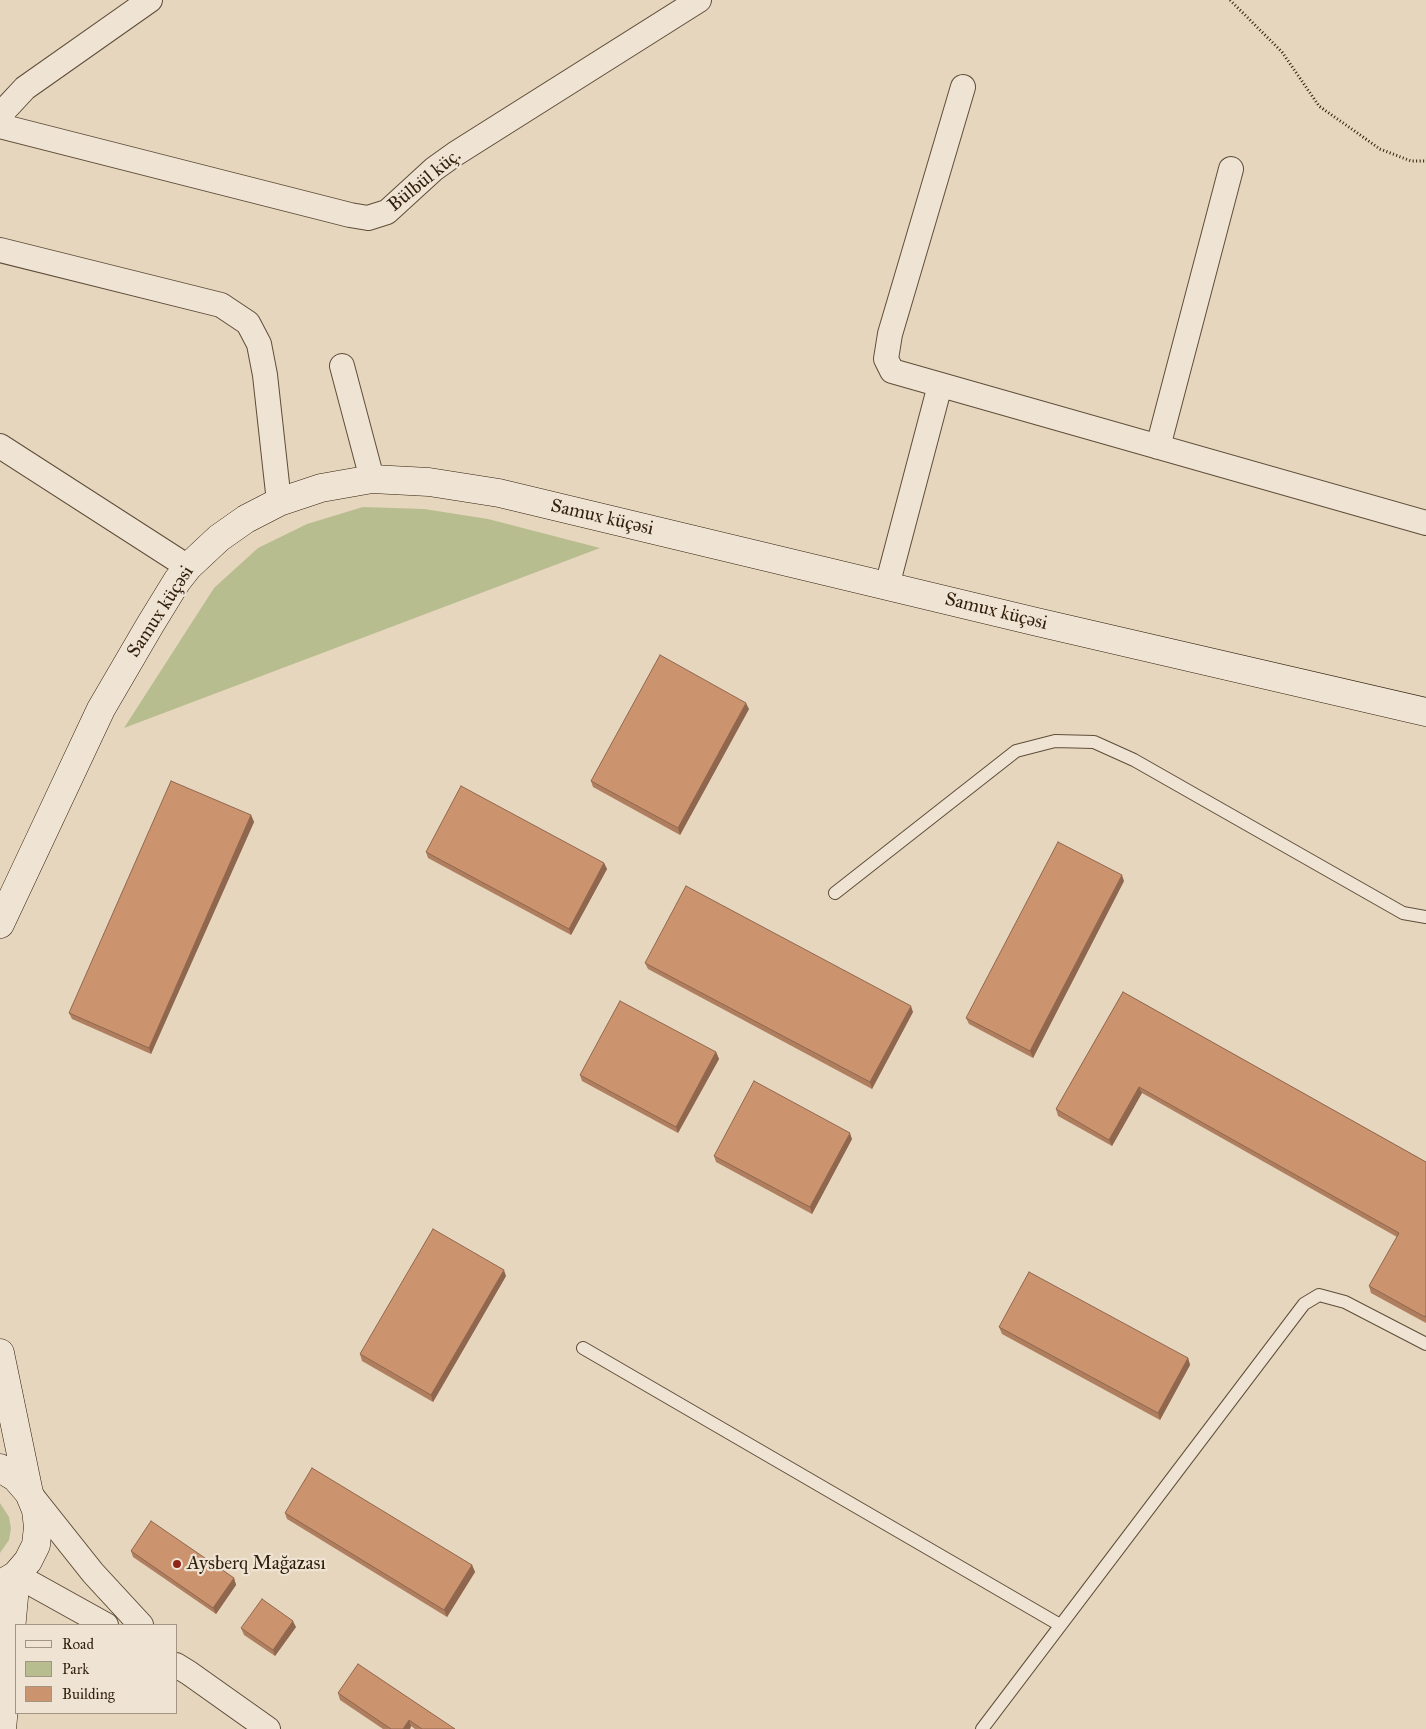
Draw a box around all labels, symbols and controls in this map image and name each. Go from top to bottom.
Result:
street label: Bülbül küç. [384,145,466,217]
street label: Samux küçəsi [548,495,656,541]
street label: Samux küçəsi [123,562,199,662]
street label: Samux küçəsi [942,588,1050,636]
place label: Aysberq Mağazası [187,1553,326,1575]
marker: Aysberq Mağazası [171,1558,183,1570]
legend [15,1624,178,1714]
text: Road [62,1635,94,1653]
text: Park [62,1660,89,1678]
text: Building [62,1685,115,1703]

